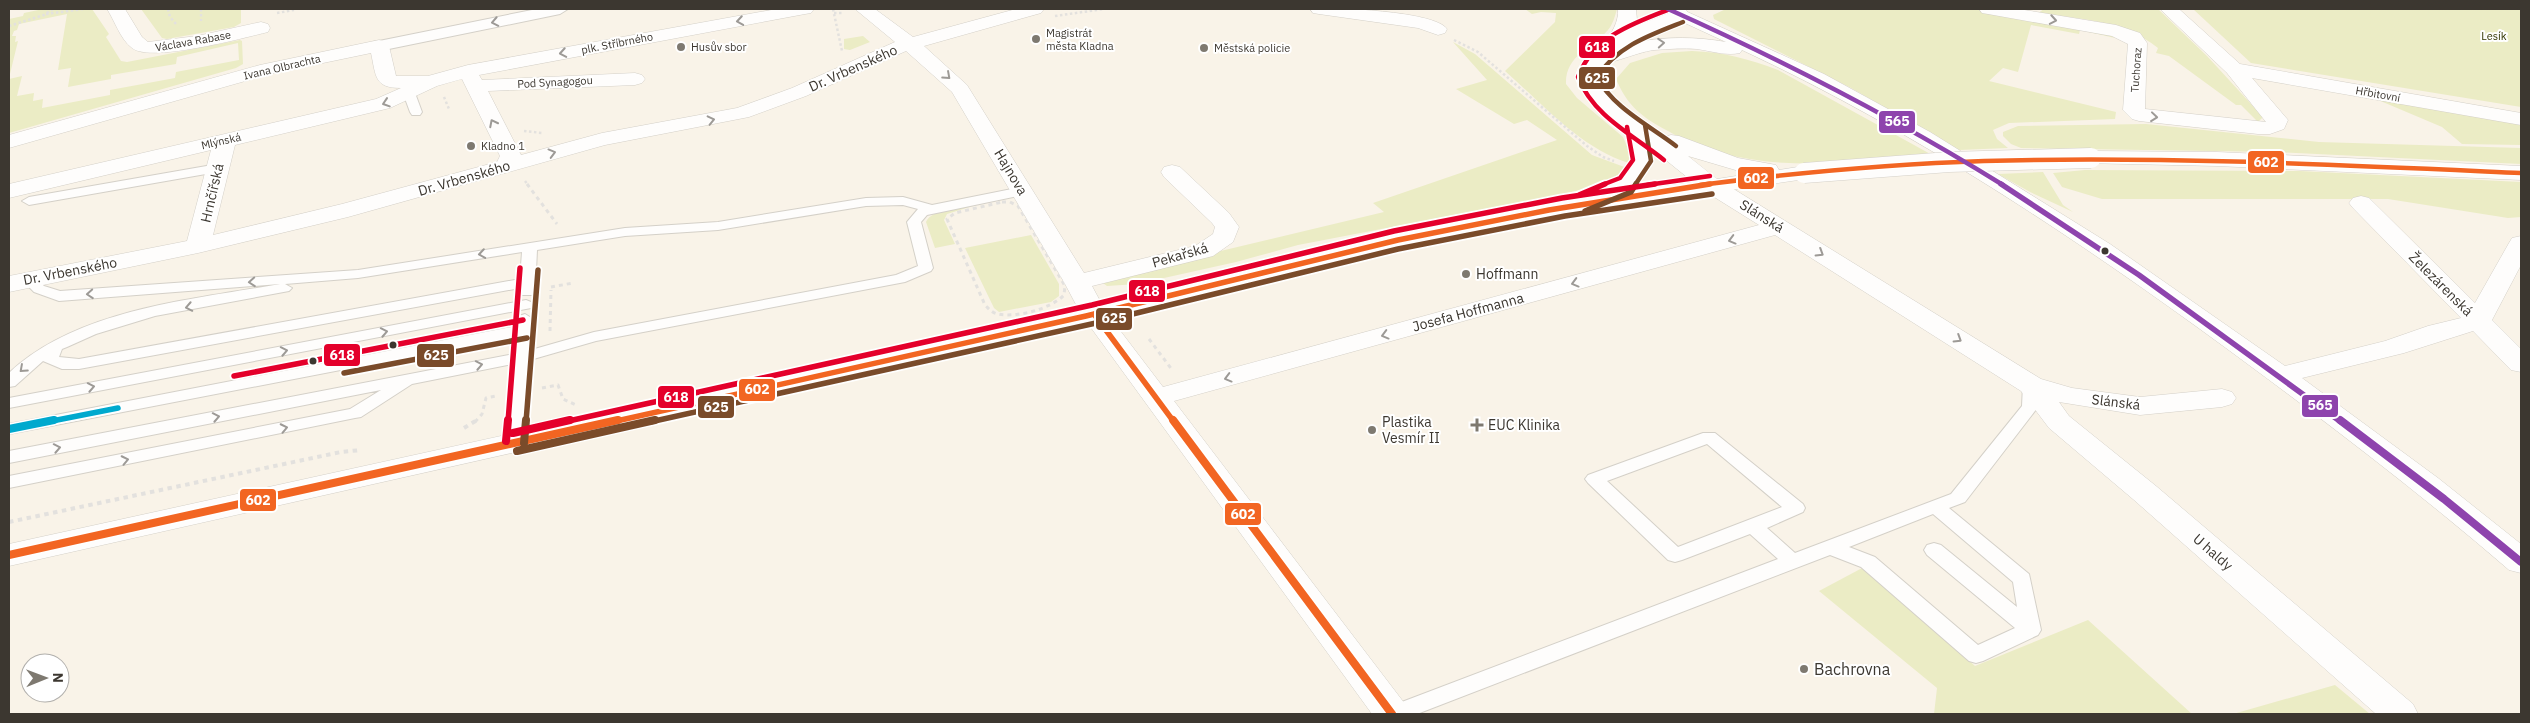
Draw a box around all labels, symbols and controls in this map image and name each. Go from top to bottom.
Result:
one-way arrow [2049,14,2057,24]
one-way arrow [736,15,744,26]
one-way arrow [490,16,499,26]
place label: Magistrát města Kladna [1046,26,1114,53]
street label: Václava Rabase [154,27,232,55]
street label: plk. Stříbrného [580,29,654,57]
park label: Lesík [2481,29,2507,43]
marker: Magistrát města Kladna [1030,33,1042,45]
line badge: 618 [1578,35,1616,59]
text: 618 [1584,38,1610,56]
one-way arrow [1657,38,1665,49]
place label: Husův sbor [691,40,747,54]
street label: Dr. Vrbenského [806,40,900,96]
marker: Husův sbor [675,41,687,53]
place label: Městská policie [1214,41,1290,55]
marker: Městská policie [1198,42,1210,54]
street label: Tuchoraz [2127,47,2145,93]
one-way arrow [559,48,567,58]
street label: Ivana Olbrachta [242,51,322,83]
line badge: 625 [1578,66,1616,90]
text: 625 [1584,69,1610,87]
one-way arrow [942,70,951,79]
street label: Pod Synagogou [517,73,593,91]
street label: Hřbitovní [2355,83,2402,105]
one-way arrow [383,97,391,107]
line badge: 565 [1878,110,1916,134]
one-way arrow [2150,111,2158,122]
text: 565 [1884,112,1910,130]
one-way arrow [707,115,716,125]
one-way arrow [489,119,499,128]
street label: Mlýnská [200,130,242,152]
place label: Kladno 1 [481,139,525,153]
marker: Kladno 1 [465,140,477,152]
street label: Hajnova [990,146,1032,199]
one-way arrow [548,148,557,159]
line badge: 602 [2247,150,2285,174]
text: 602 [2253,153,2279,171]
street label: Dr. Vrbenského [416,156,512,200]
street label: Hrnčířská [196,161,228,224]
line badge: 602 [1737,166,1775,190]
text: 602 [1743,169,1769,187]
street label: Slánská [1736,195,1788,237]
one-way arrow [1727,234,1736,245]
street label: Pekařská [1150,238,1211,272]
unlabelled marker [2100,246,2110,256]
one-way arrow [1814,247,1824,256]
street label: Železárenská [2405,247,2478,320]
one-way arrow [478,249,487,259]
street label: Dr. Vrbenského [22,253,119,289]
place label: Hoffmann [1476,265,1538,283]
marker: Hoffmann [1460,268,1472,280]
one-way arrow [247,276,255,287]
one-way arrow [1571,277,1579,288]
line badge: 618 [1128,279,1166,303]
text: 618 [1134,282,1160,300]
one-way arrow [85,288,93,299]
street label: Josefa Hoffmanna [1410,288,1526,336]
one-way arrow [185,301,194,311]
line badge: 625 [1095,307,1133,331]
text: 625 [1101,309,1127,327]
one-way arrow [379,327,388,337]
one-way arrow [1380,329,1389,340]
one-way arrow [1952,333,1961,343]
unlabelled marker [388,340,398,350]
line badge: 618 [323,343,361,367]
line badge: 625 [416,343,455,368]
one-way arrow [280,346,289,356]
text: 618 [329,346,355,364]
text: 625 [423,346,449,364]
unlabelled marker [308,356,318,366]
one-way arrow [474,361,483,371]
one-way arrow [20,363,29,372]
one-way arrow [1223,372,1232,383]
line badge: 602 [738,378,776,402]
text: 602 [744,380,770,398]
one-way arrow [87,383,95,393]
line badge: 618 [657,385,695,409]
text: 618 [663,388,689,406]
street label: Slánská [2091,390,2142,414]
line badge: 565 [2301,394,2339,418]
line badge: 625 [697,395,735,419]
text: 565 [2307,396,2333,414]
text: 625 [703,398,729,416]
one-way arrow [212,412,220,422]
place label: Plastika Vesmír II [1382,413,1440,447]
place label: EUC Klinika [1488,416,1561,434]
marker: EUC Klinika [1470,418,1484,432]
one-way arrow [280,423,289,433]
marker: Plastika Vesmír II [1366,424,1378,436]
one-way arrow [52,443,61,453]
one-way arrow [121,455,130,466]
line badge: 602 [239,488,277,512]
text: 602 [245,491,271,509]
line badge: 602 [1224,502,1262,526]
text: 602 [1230,505,1256,523]
street label: U haldy [2189,530,2237,574]
north arrow [20,653,70,703]
place label: Bachrovna [1814,659,1891,679]
marker: Bachrovna [1798,663,1810,675]
text: N [49,673,67,683]

